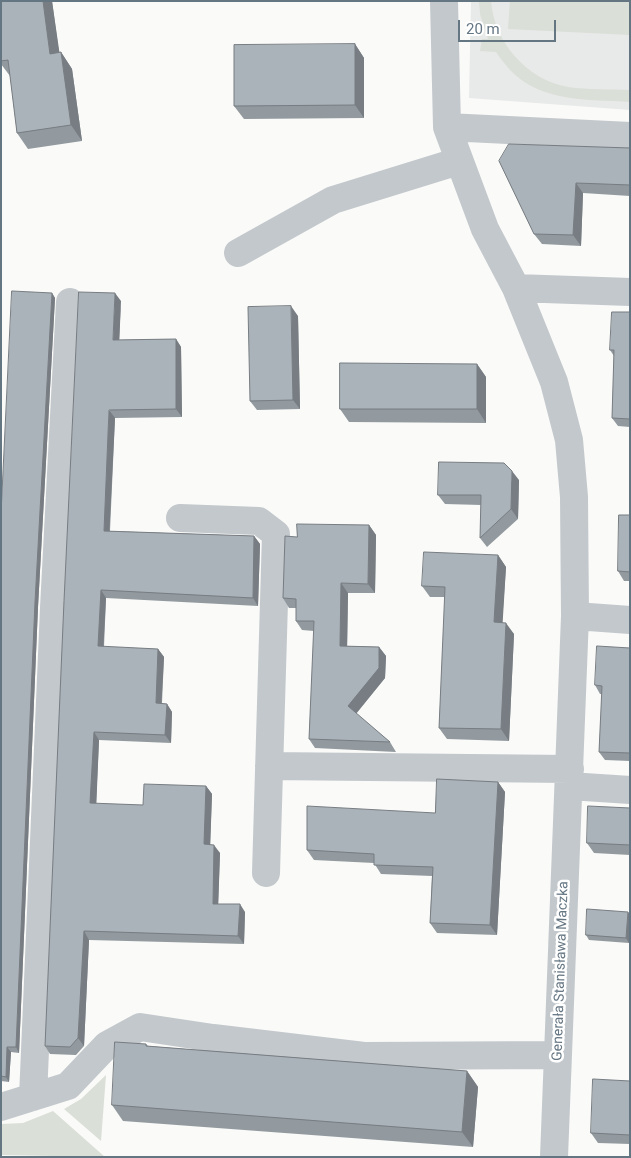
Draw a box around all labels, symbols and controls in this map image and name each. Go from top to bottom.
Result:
scale bar [461,10,558,42]
text: 20 m [466,20,500,38]
street label: Generała Stanisława Maczka [549,881,573,1061]

